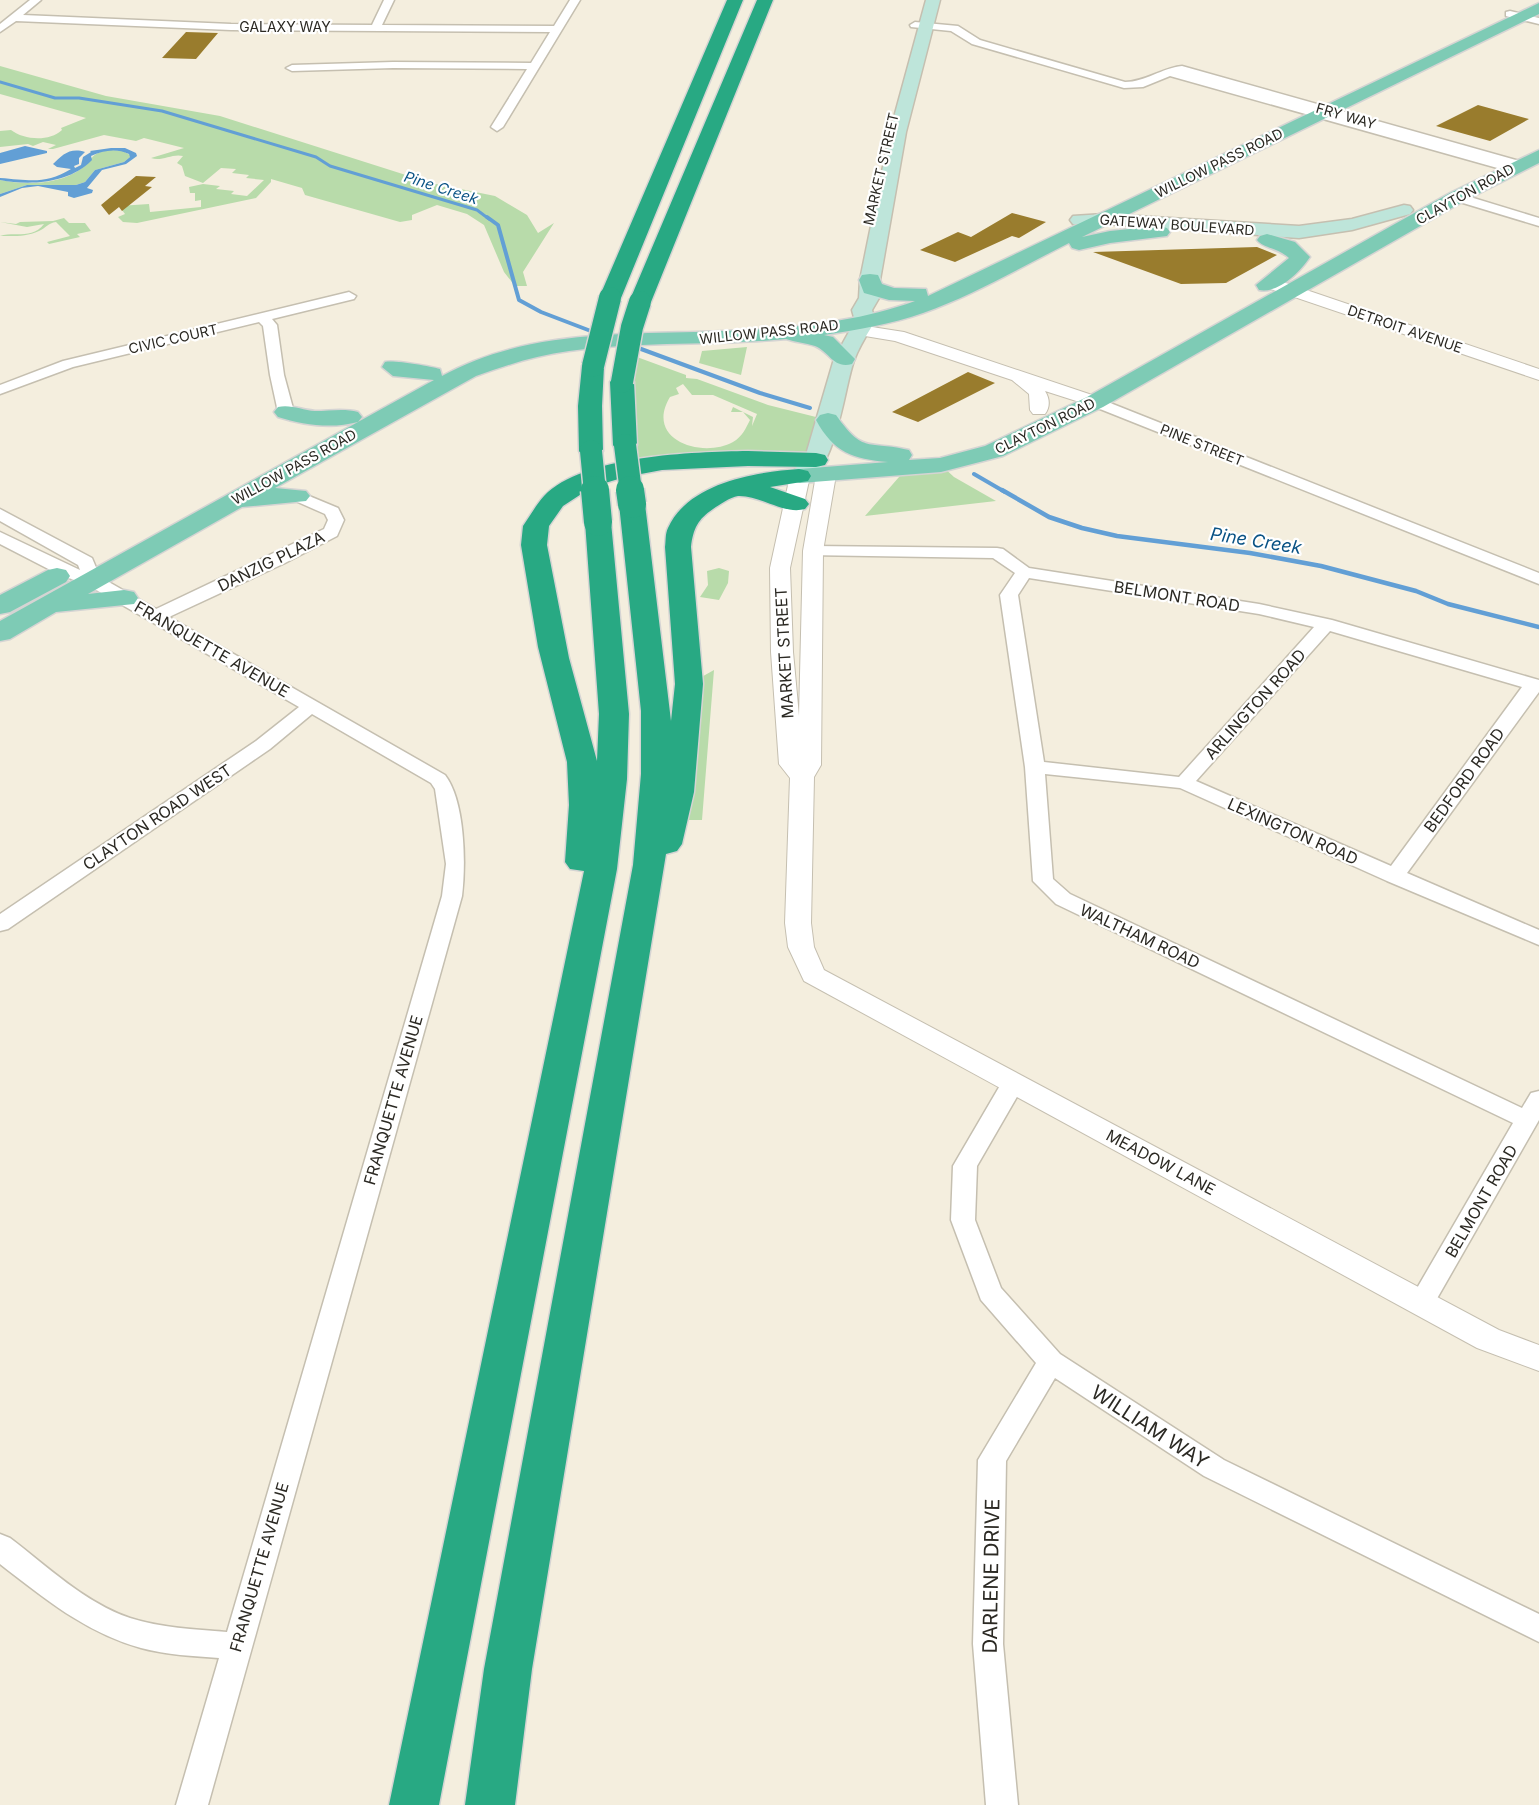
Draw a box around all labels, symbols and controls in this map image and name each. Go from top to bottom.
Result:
street label: GALAXY WAY [239,18,331,35]
street label: FRY WAY [1314,99,1379,132]
street label: MARKET STREET [859,111,902,227]
street label: WILLOW PASS ROAD [1152,124,1285,201]
street label: CLAYTON ROAD [1413,160,1517,228]
water label: Pine Creek [402,167,481,209]
street label: GATEWAY BOULEVARD [1099,211,1255,238]
street label: DETROIT AVENUE [1346,301,1465,356]
street label: WILLOW PASS ROAD [698,316,839,347]
street label: CIVIC COURT [127,320,219,357]
street label: CLAYTON ROAD [992,394,1098,457]
street label: PINE STREET [1158,420,1246,469]
street label: WILLOW PASS ROAD [228,425,359,508]
water label: Pine Creek [1209,523,1304,558]
street label: DANZIG PLAZA [214,527,328,595]
street label: BELMONT ROAD [1113,576,1241,616]
street label: MARKET STREET [771,587,797,719]
street label: FRANQUETTE AVENUE [131,596,293,702]
street label: ARLINGTON ROAD [1200,645,1310,763]
street label: BEDFORD ROAD [1419,724,1509,836]
street label: CLAYTON ROAD WEST [79,760,235,874]
street label: LEXINGTON ROAD [1225,793,1361,869]
street label: WALTHAM ROAD [1077,899,1203,973]
street label: FRANQUETTE AVENUE [359,1013,427,1187]
street label: MEADOW LANE [1103,1125,1219,1199]
street label: BELMONT ROAD [1441,1141,1521,1261]
street label: WILLIAM WAY [1087,1380,1214,1474]
street label: FRANQUETTE AVENUE [225,1480,293,1654]
street label: DARLENE DRIVE [978,1498,1004,1654]

